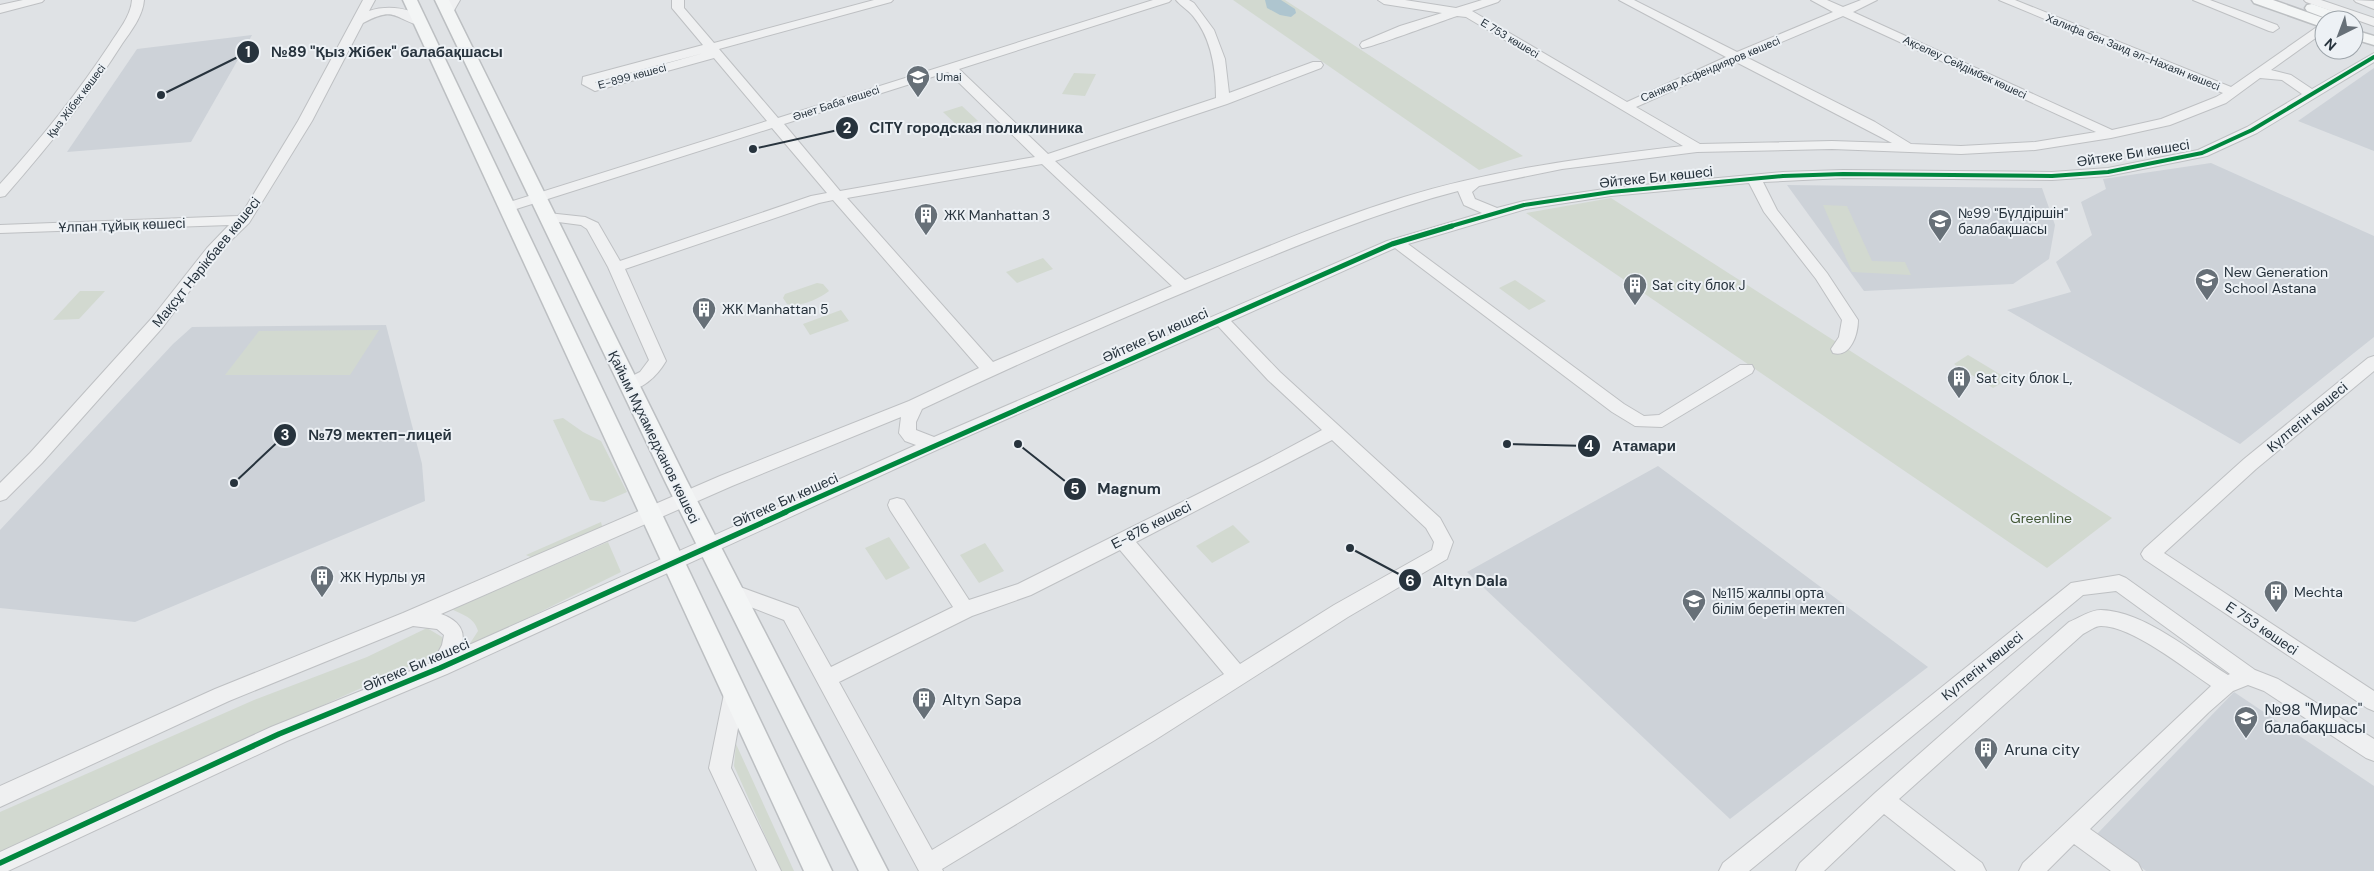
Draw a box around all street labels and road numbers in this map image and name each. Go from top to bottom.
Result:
street label: Халифа бен Заид әл-Нахаян көшесі [2044,11,2222,93]
street label: Е 753 көшесі [1478,15,1542,61]
street label: Ақселеу Сейдімбек көшесі [1901,32,2029,102]
street label: Санжар Асфендияров көшесі [1638,33,1782,105]
street label: Е-899 көшесі [596,60,668,92]
street label: Қыз Жібек көшесі [44,61,108,141]
street label: Әнет Баба көшесі [791,82,881,124]
street label: Әйтеке Би көшесі [2075,135,2191,171]
street label: Әйтеке Би көшесі [1598,162,1714,192]
street label: Мақсұт Нәрікбаев көшесі [148,193,264,331]
street label: Ұлпан тұйық көшесі [58,214,186,236]
street label: Әйтеке Би көшесі [1099,304,1211,366]
street label: Қайым Мұхамедханов көшесі [604,348,704,526]
street label: Күлтегін көшесі [2263,378,2351,456]
street label: Әйтеке Би көшесі [729,469,841,531]
street label: Е-876 көшесі [1108,497,1194,553]
street label: Е 753 көшесі [2222,597,2302,659]
street label: Күлтегін көшесі [1937,628,2027,704]
street label: Әйтеке Би көшесі [360,634,472,696]

